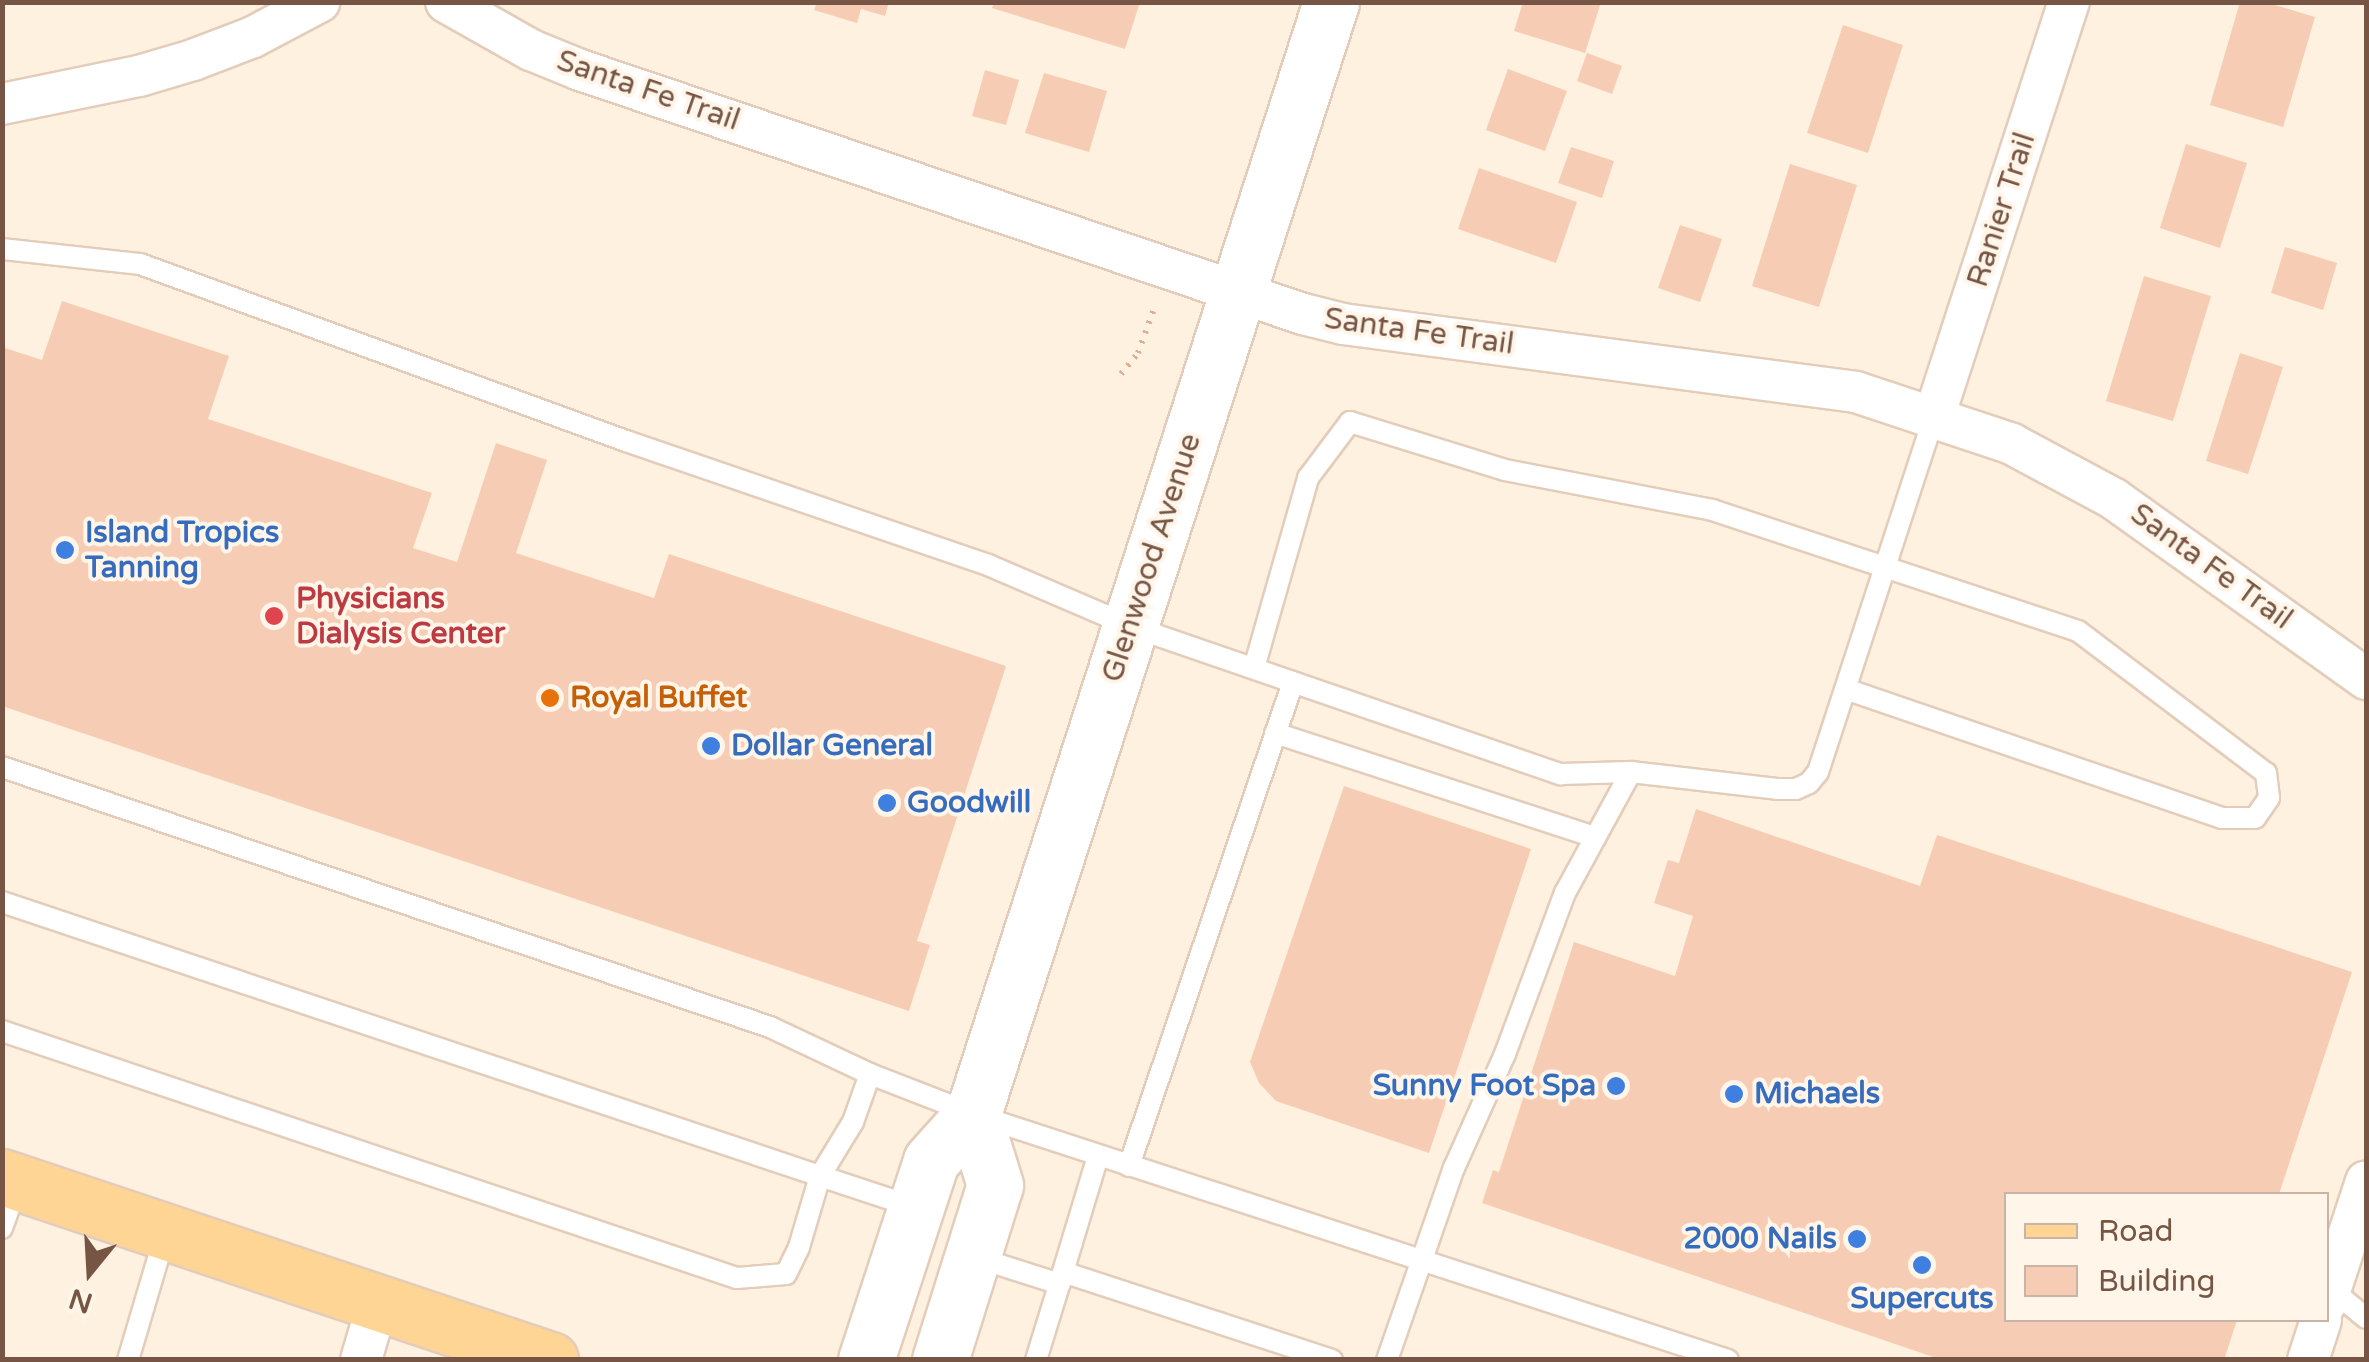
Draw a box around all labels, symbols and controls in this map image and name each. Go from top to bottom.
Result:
street label: Santa Fe Trail [552,43,744,139]
street label: Ranier Trail [1960,128,2044,292]
street label: Santa Fe Trail [1322,301,1516,363]
street label: Glenwood Avenue [1095,429,1209,687]
street label: Santa Fe Trail [2123,496,2299,638]
place label: Island Tropics Tanning [85,515,279,586]
marker: Island Tropics Tanning [54,539,76,561]
place label: Physicians Dialysis Center [296,581,505,652]
marker: Physicians Dialysis Center [261,603,287,629]
place label: Royal Buffet [570,680,747,716]
marker: Royal Buffet [539,687,561,709]
place label: Dollar General [731,728,933,764]
marker: Dollar General [700,735,722,757]
place label: Goodwill [907,785,1031,821]
marker: Goodwill [876,792,898,814]
place label: Sunny Foot Spa [1373,1068,1596,1104]
marker: Sunny Foot Spa [1605,1075,1627,1097]
place label: Michaels [1754,1076,1880,1112]
marker: Michaels [1723,1083,1745,1105]
legend [2004,1192,2329,1322]
text: Road [2098,1213,2173,1250]
place label: 2000 Nails [1684,1221,1837,1257]
north arrow [40,1222,140,1322]
marker: 2000 Nails [1846,1228,1868,1250]
marker: Supercuts [1911,1254,1933,1276]
text: Building [2098,1263,2215,1300]
text: N [65,1281,97,1320]
place label: Supercuts [1850,1281,1994,1317]

